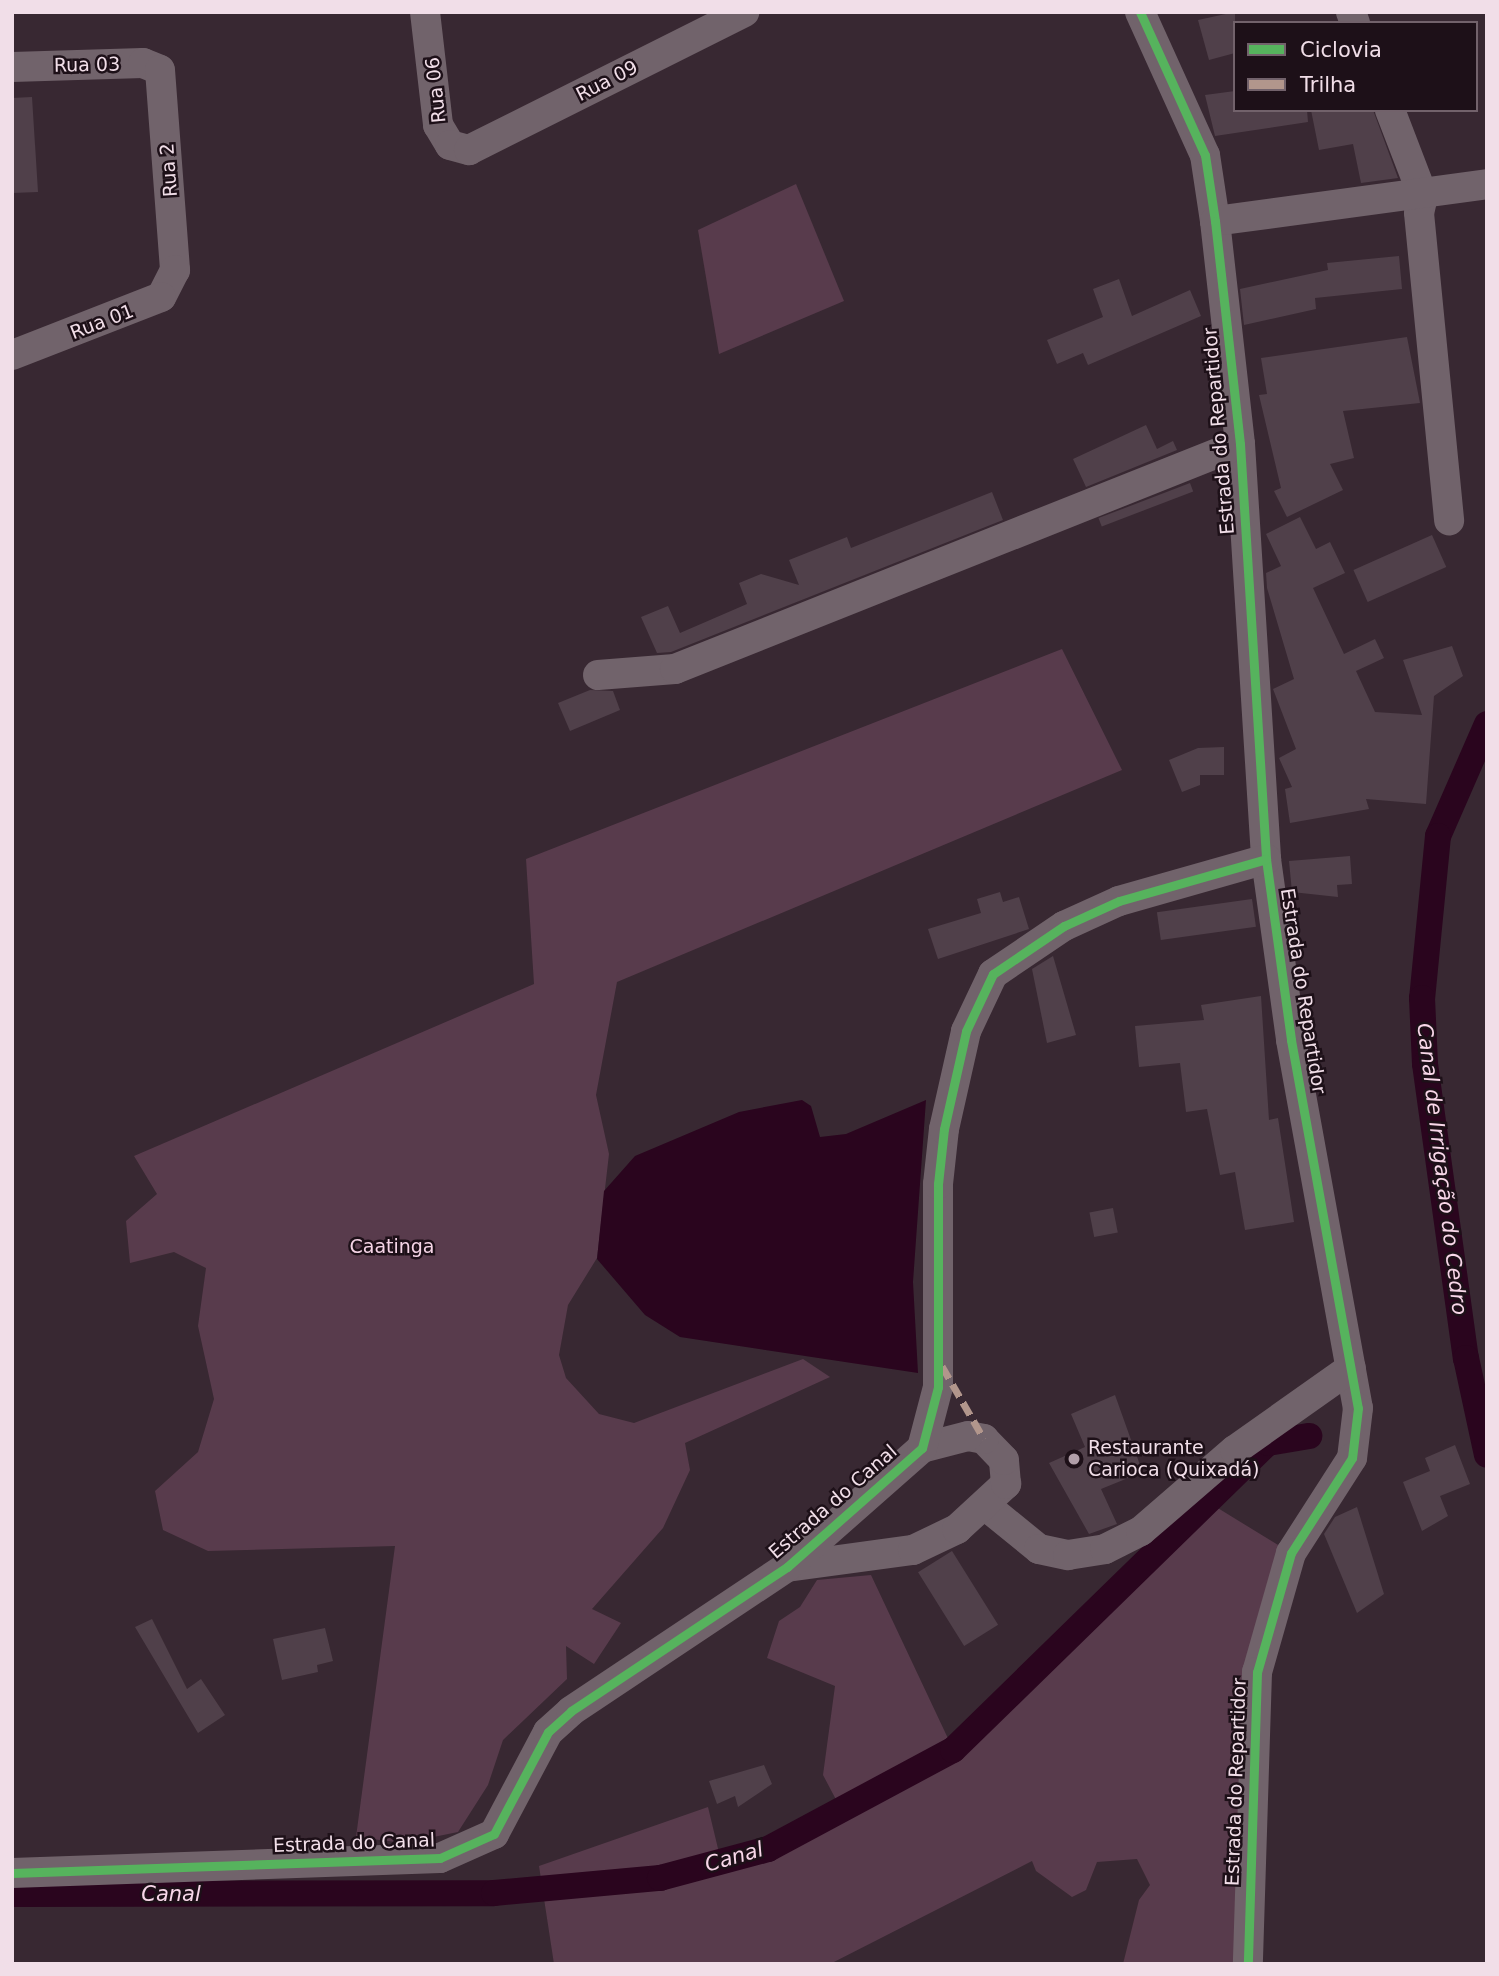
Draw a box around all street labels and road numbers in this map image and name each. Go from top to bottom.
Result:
street label: Rua 03 [54,53,120,77]
street label: Rua 06 [421,56,451,124]
street label: Rua 09 [572,56,642,106]
street label: Rua 2 [156,142,182,198]
street label: Rua 01 [67,299,137,345]
street label: Estrada do Repartidor [1199,326,1239,536]
street label: Estrada do Repartidor [1275,886,1331,1096]
street label: Estrada do Canal [764,1440,902,1564]
street label: Estrada do Repartidor [1221,1678,1251,1886]
street label: Estrada do Canal [273,1829,435,1857]

